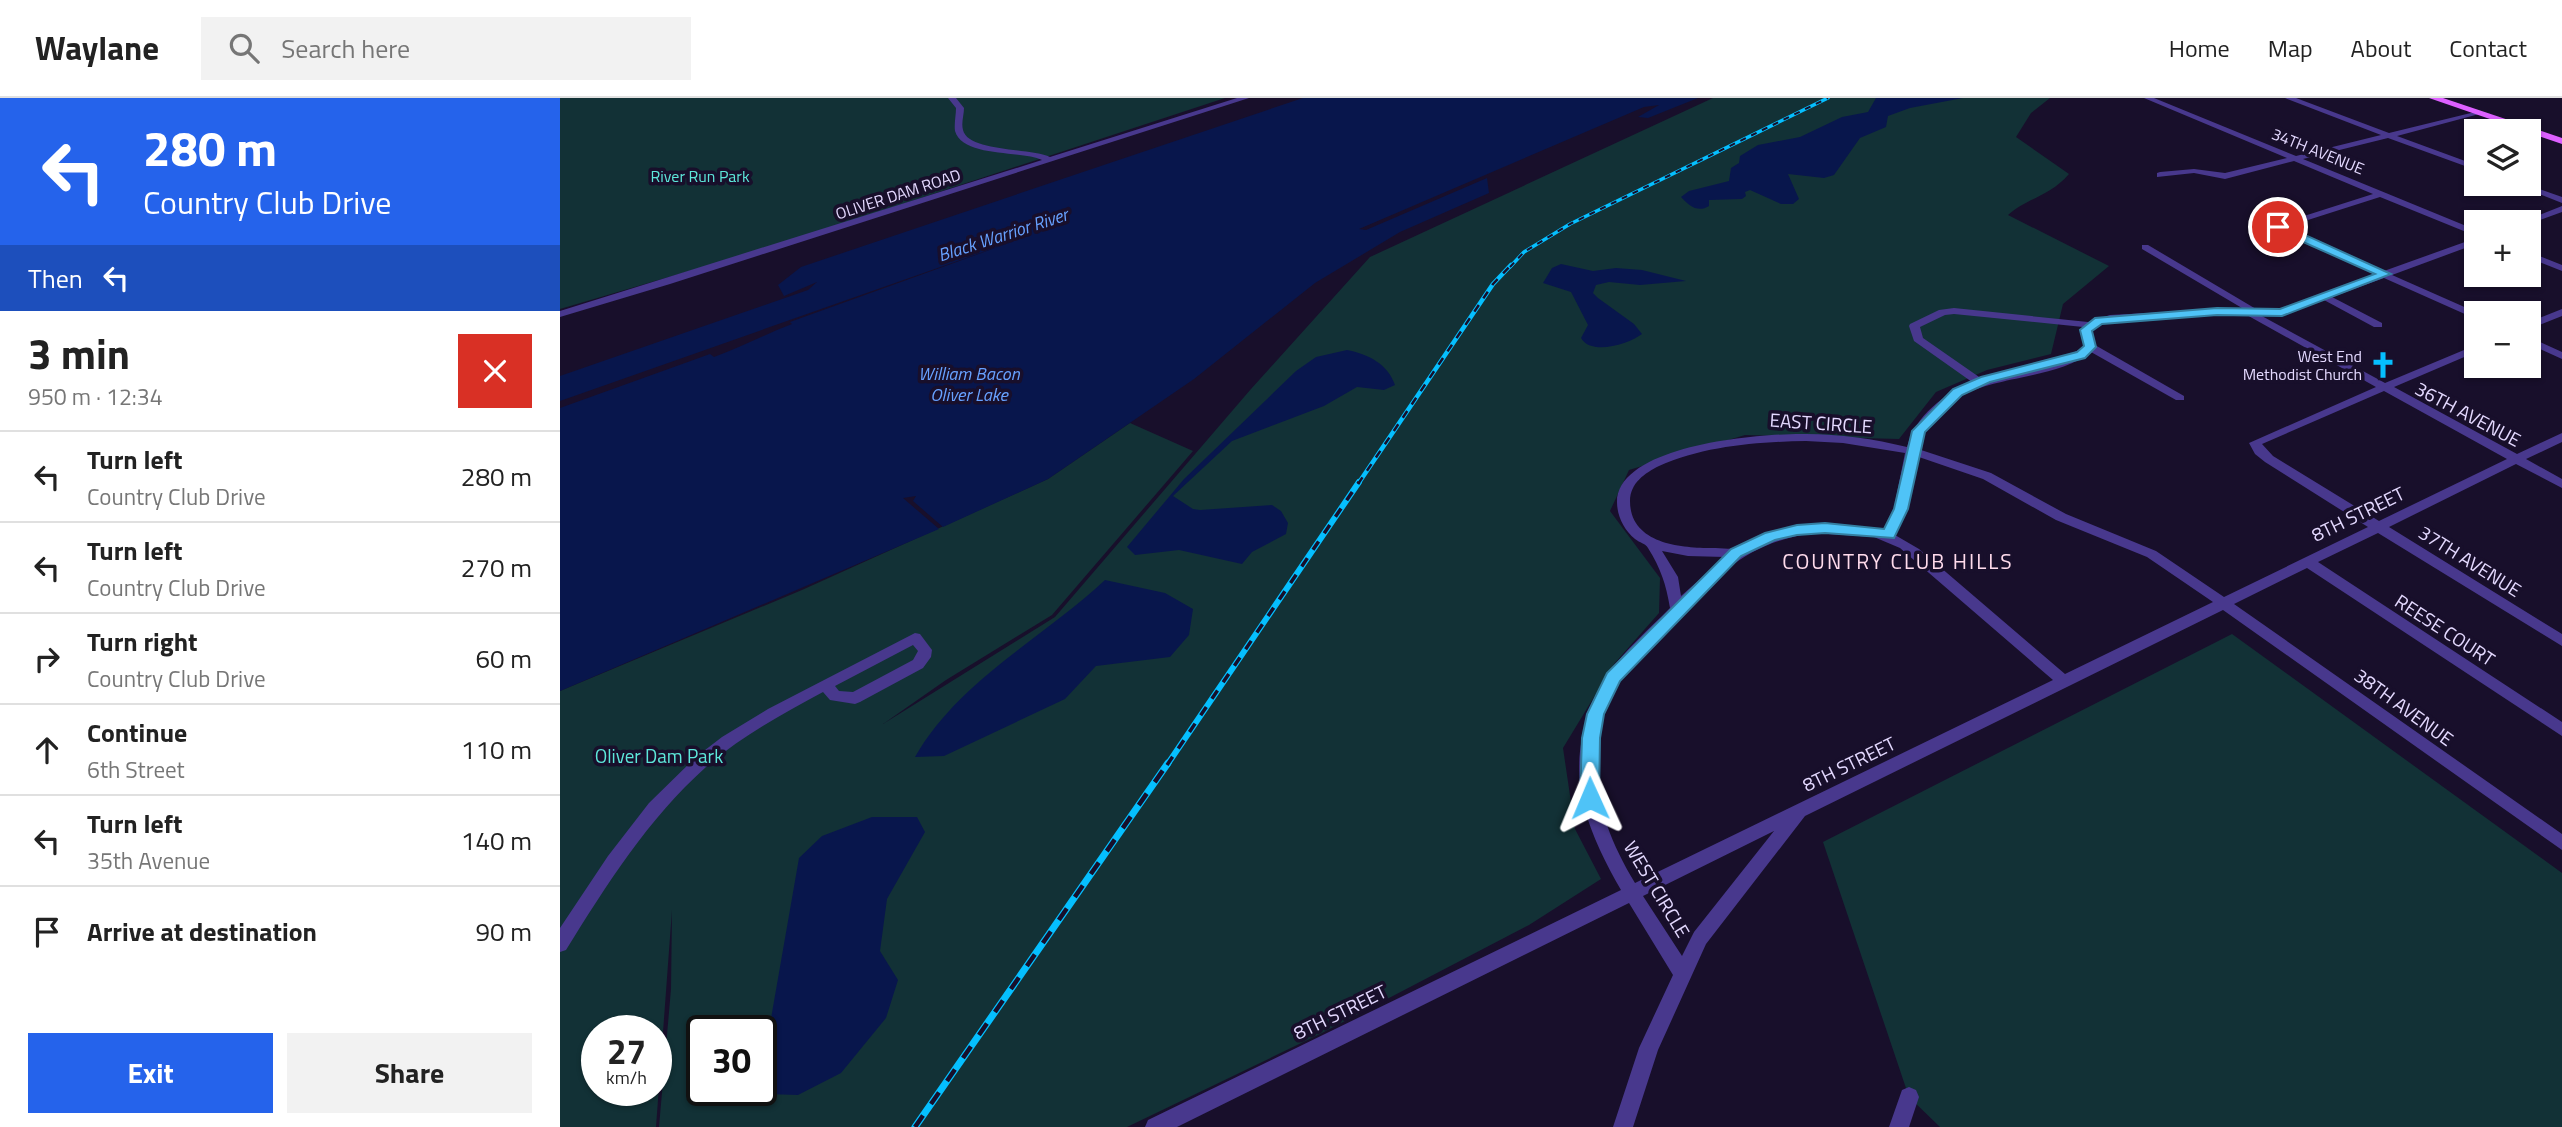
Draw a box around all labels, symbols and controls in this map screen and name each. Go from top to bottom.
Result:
search box [201,17,691,80]
text: Waylane [35,23,159,73]
icon: search [225,29,263,67]
text: Search here [281,29,410,68]
text: Home [2169,30,2230,66]
text: Map [2268,30,2313,66]
text: About [2351,30,2411,66]
text: Contact [2449,30,2527,66]
text: 280 m [143,110,277,185]
map controls [2464,119,2541,378]
button: layers [2464,119,2541,196]
street label: 34TH AVENUE [2268,122,2368,181]
icon: left [28,126,119,217]
street label: OLIVER DAM ROAD [832,162,964,226]
park label: River Run Park [650,164,750,188]
text: Country Club Drive [143,178,392,226]
pin [2248,197,2308,257]
water label: Black Warrior River [934,200,1074,268]
icon: arrive [2259,208,2297,246]
button: + [2464,210,2541,287]
text: Then [28,259,83,298]
icon: left [97,259,135,297]
button: − [2464,301,2541,378]
text: 3 min [28,321,130,385]
button: close [458,334,532,408]
place label: West End Methodist Church [2243,344,2362,386]
church icon: West End Methodist Church [2368,350,2398,380]
water label: William Bacon Oliver Lake [918,360,1021,408]
street label: 36TH AVENUE [2410,373,2526,454]
text: 950 m · 12:34 [28,379,163,414]
street label: EAST CIRCLE [1769,404,1873,441]
text: Turn left [87,440,182,479]
text: 280 m [461,457,532,496]
icon: left [28,458,66,496]
street label: 8TH STREET [2306,478,2409,549]
text: Country Club Drive [87,479,266,514]
street label: 37TH AVENUE [2413,517,2527,604]
text: Turn left [87,531,182,570]
district label: COUNTRY CLUB HILLS [1782,545,2014,577]
text: 270 m [461,548,532,587]
icon: left [28,549,66,587]
text: Country Club Drive [87,570,266,605]
street label: REESE COURT [2390,586,2501,673]
text: Turn right [87,622,198,661]
text: 60 m [475,639,532,678]
icon: right [28,640,66,678]
text: Country Club Drive [87,661,266,696]
street label: 38TH AVENUE [2349,661,2460,752]
text: Continue [87,713,187,752]
street label: 8TH STREET [1797,728,1900,799]
text: 110 m [461,730,532,769]
icon: ahead [28,731,66,769]
park label: Oliver Dam Park [595,741,723,770]
text: 6th Street [87,752,185,787]
position arrow [1553,761,1627,835]
text: Turn left [87,804,182,843]
text: 140 m [461,821,532,860]
icon: left [28,822,66,860]
street label: WEST CIRCLE [1617,835,1698,943]
text: 35th Avenue [87,843,210,878]
text: Arrive at destination [87,912,317,951]
text: 90 m [475,912,532,951]
icon: arrive [28,913,66,951]
street label: 8TH STREET [1288,976,1391,1047]
speed limit sign: 30 [686,1015,777,1106]
text: 27 [607,1024,646,1078]
button: Exit [28,1033,273,1113]
button: Share [287,1033,532,1113]
text: km/h [606,1064,647,1091]

